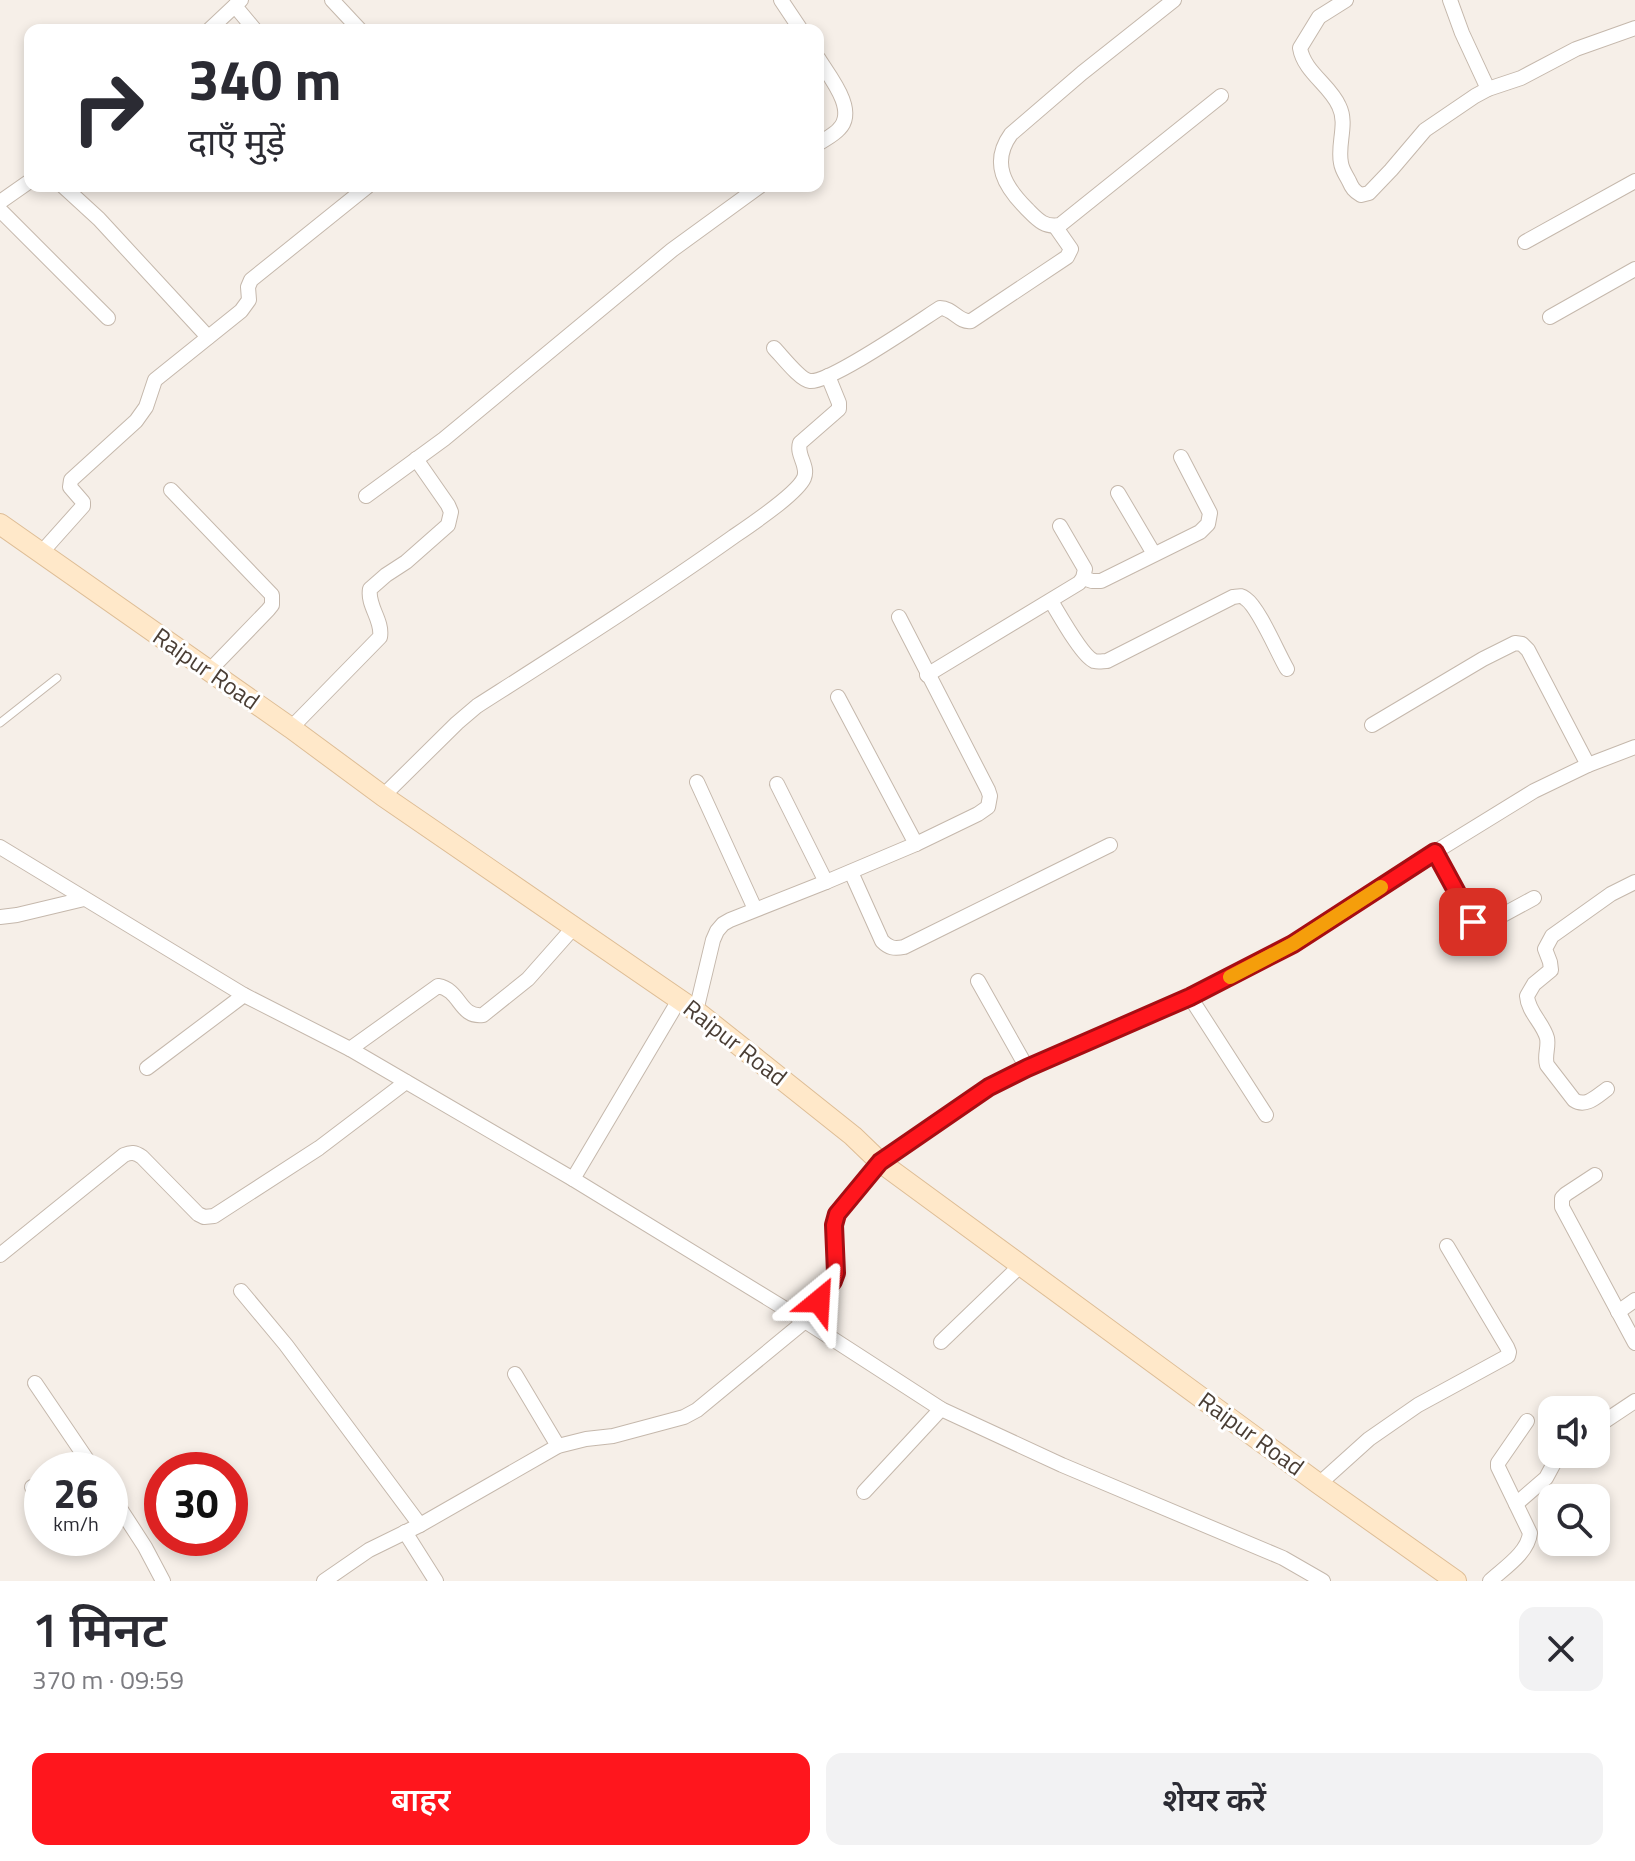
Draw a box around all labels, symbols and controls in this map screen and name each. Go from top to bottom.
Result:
text: 340 m [188,37,341,122]
icon: right [56,56,160,160]
text: दाएँ मुड़ें [188,114,285,169]
street label: Raipur Road [146,618,267,718]
pin [1439,888,1507,956]
icon: arrive [1451,900,1495,944]
street label: Raipur Road [676,990,795,1094]
position arrow [777,1259,861,1343]
street label: Raipur Road [1191,1382,1312,1484]
map controls [1538,1396,1610,1556]
button: sound [1538,1396,1610,1468]
speed limit sign: 30 [144,1452,248,1556]
text: 26 [54,1463,98,1524]
button: search [1538,1484,1610,1556]
text: km/h [53,1508,99,1539]
text: 1 मिनट [32,1593,167,1666]
button: close [1519,1607,1603,1691]
text: 370 m · 09:59 [32,1660,184,1699]
button: बाहर [32,1753,810,1845]
button: शेयर करें [826,1753,1603,1845]

